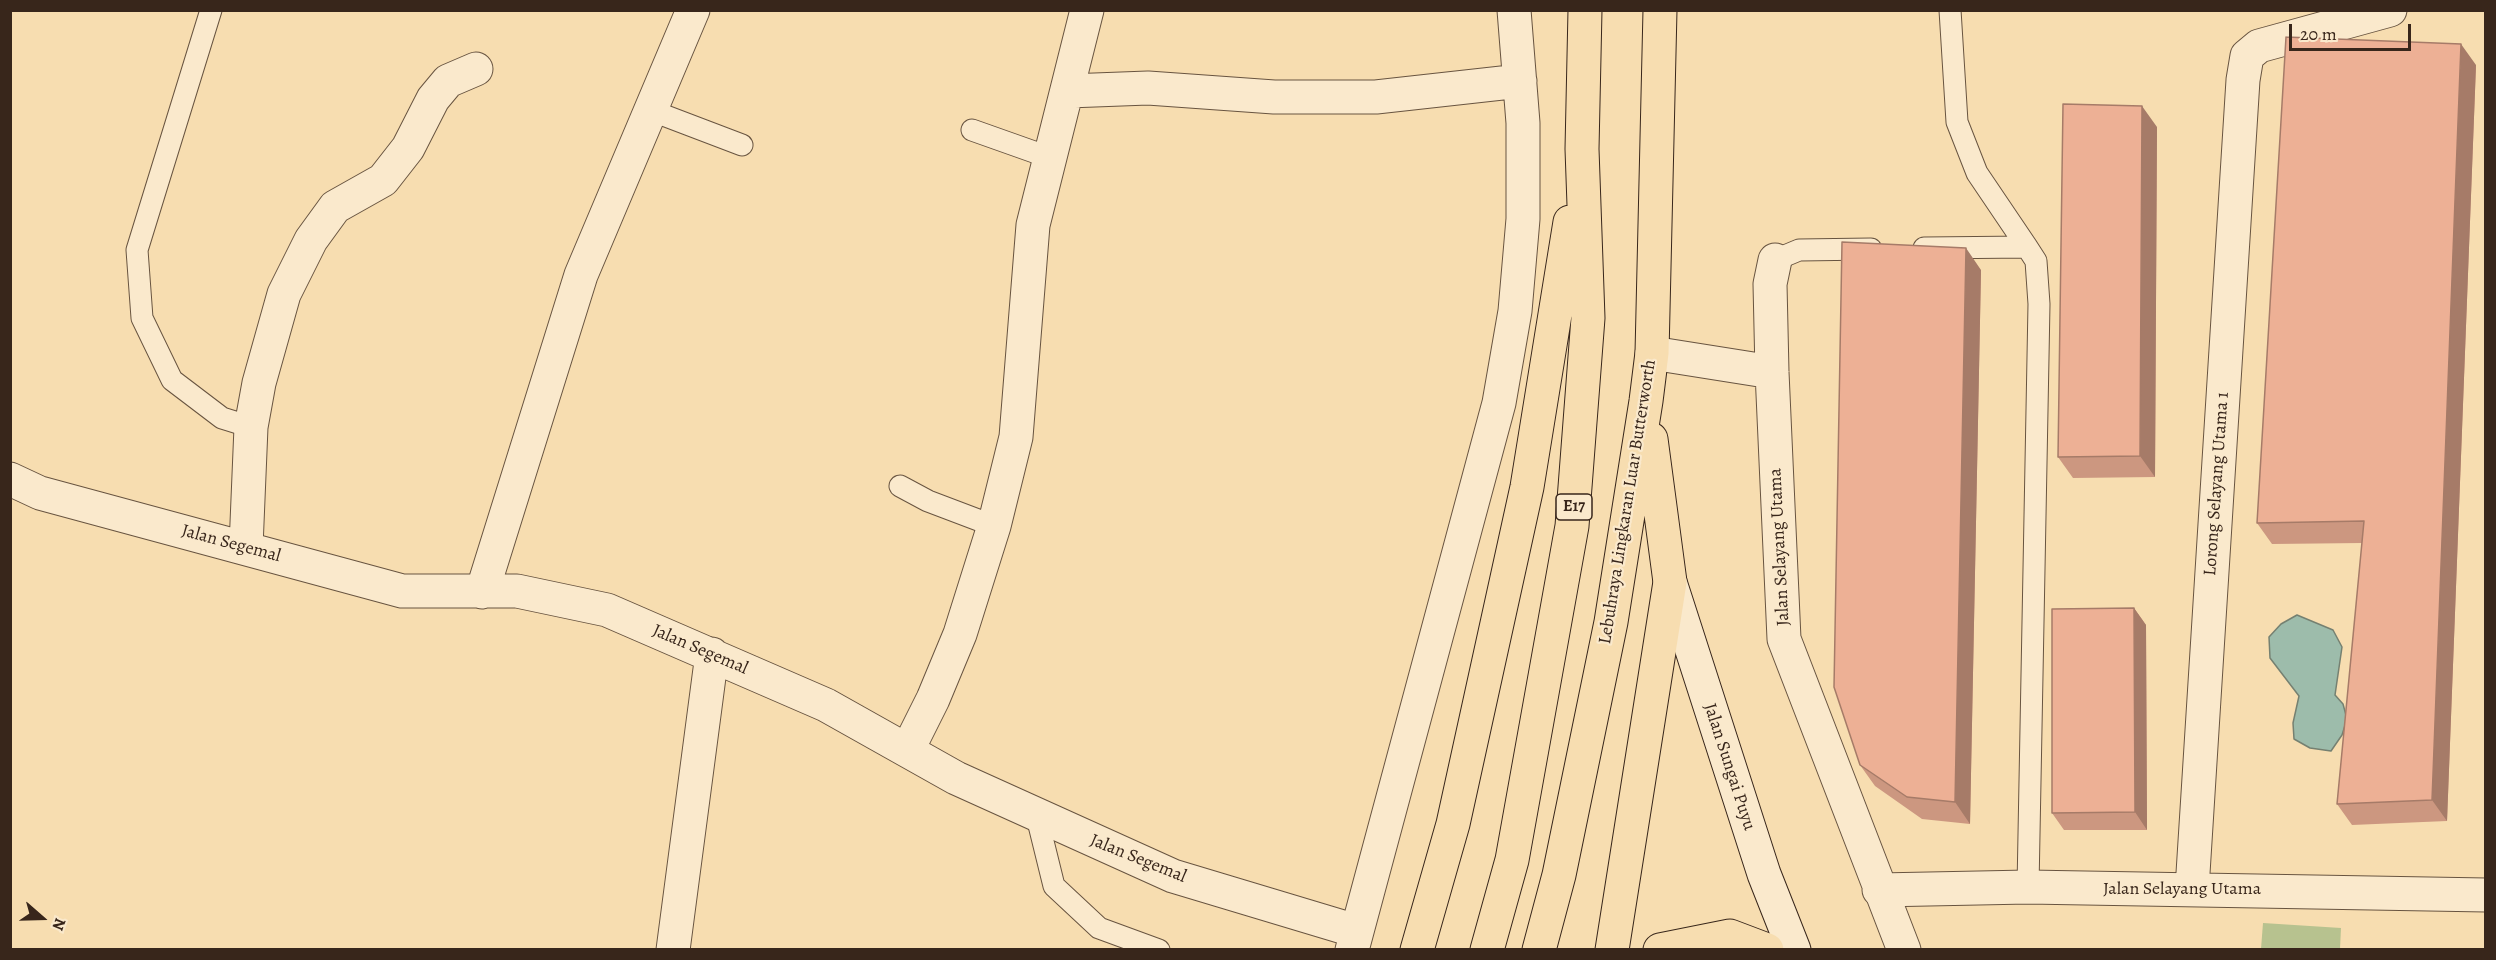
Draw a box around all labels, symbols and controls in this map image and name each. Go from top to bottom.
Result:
scale bar [2292,12,2414,50]
text: 20 m [2300,22,2337,46]
street label: Lebuhraya Lingkaran Luar Butterworth [1595,358,1661,646]
street label: Lorong Selayang Utama 1 [2200,391,2234,577]
street label: Jalan Selayang Utama [1765,467,1795,627]
road number: E17 [1556,494,1592,520]
street label: Jalan Segemal [179,520,283,568]
street label: Jalan Segemal [649,620,751,680]
street label: Jalan Sungai Puyu [1698,701,1760,833]
street label: Jalan Segemal [1087,830,1189,888]
street label: Jalan Selayang Utama [2103,879,2261,901]
north arrow [12,888,72,948]
text: N [47,915,71,933]

